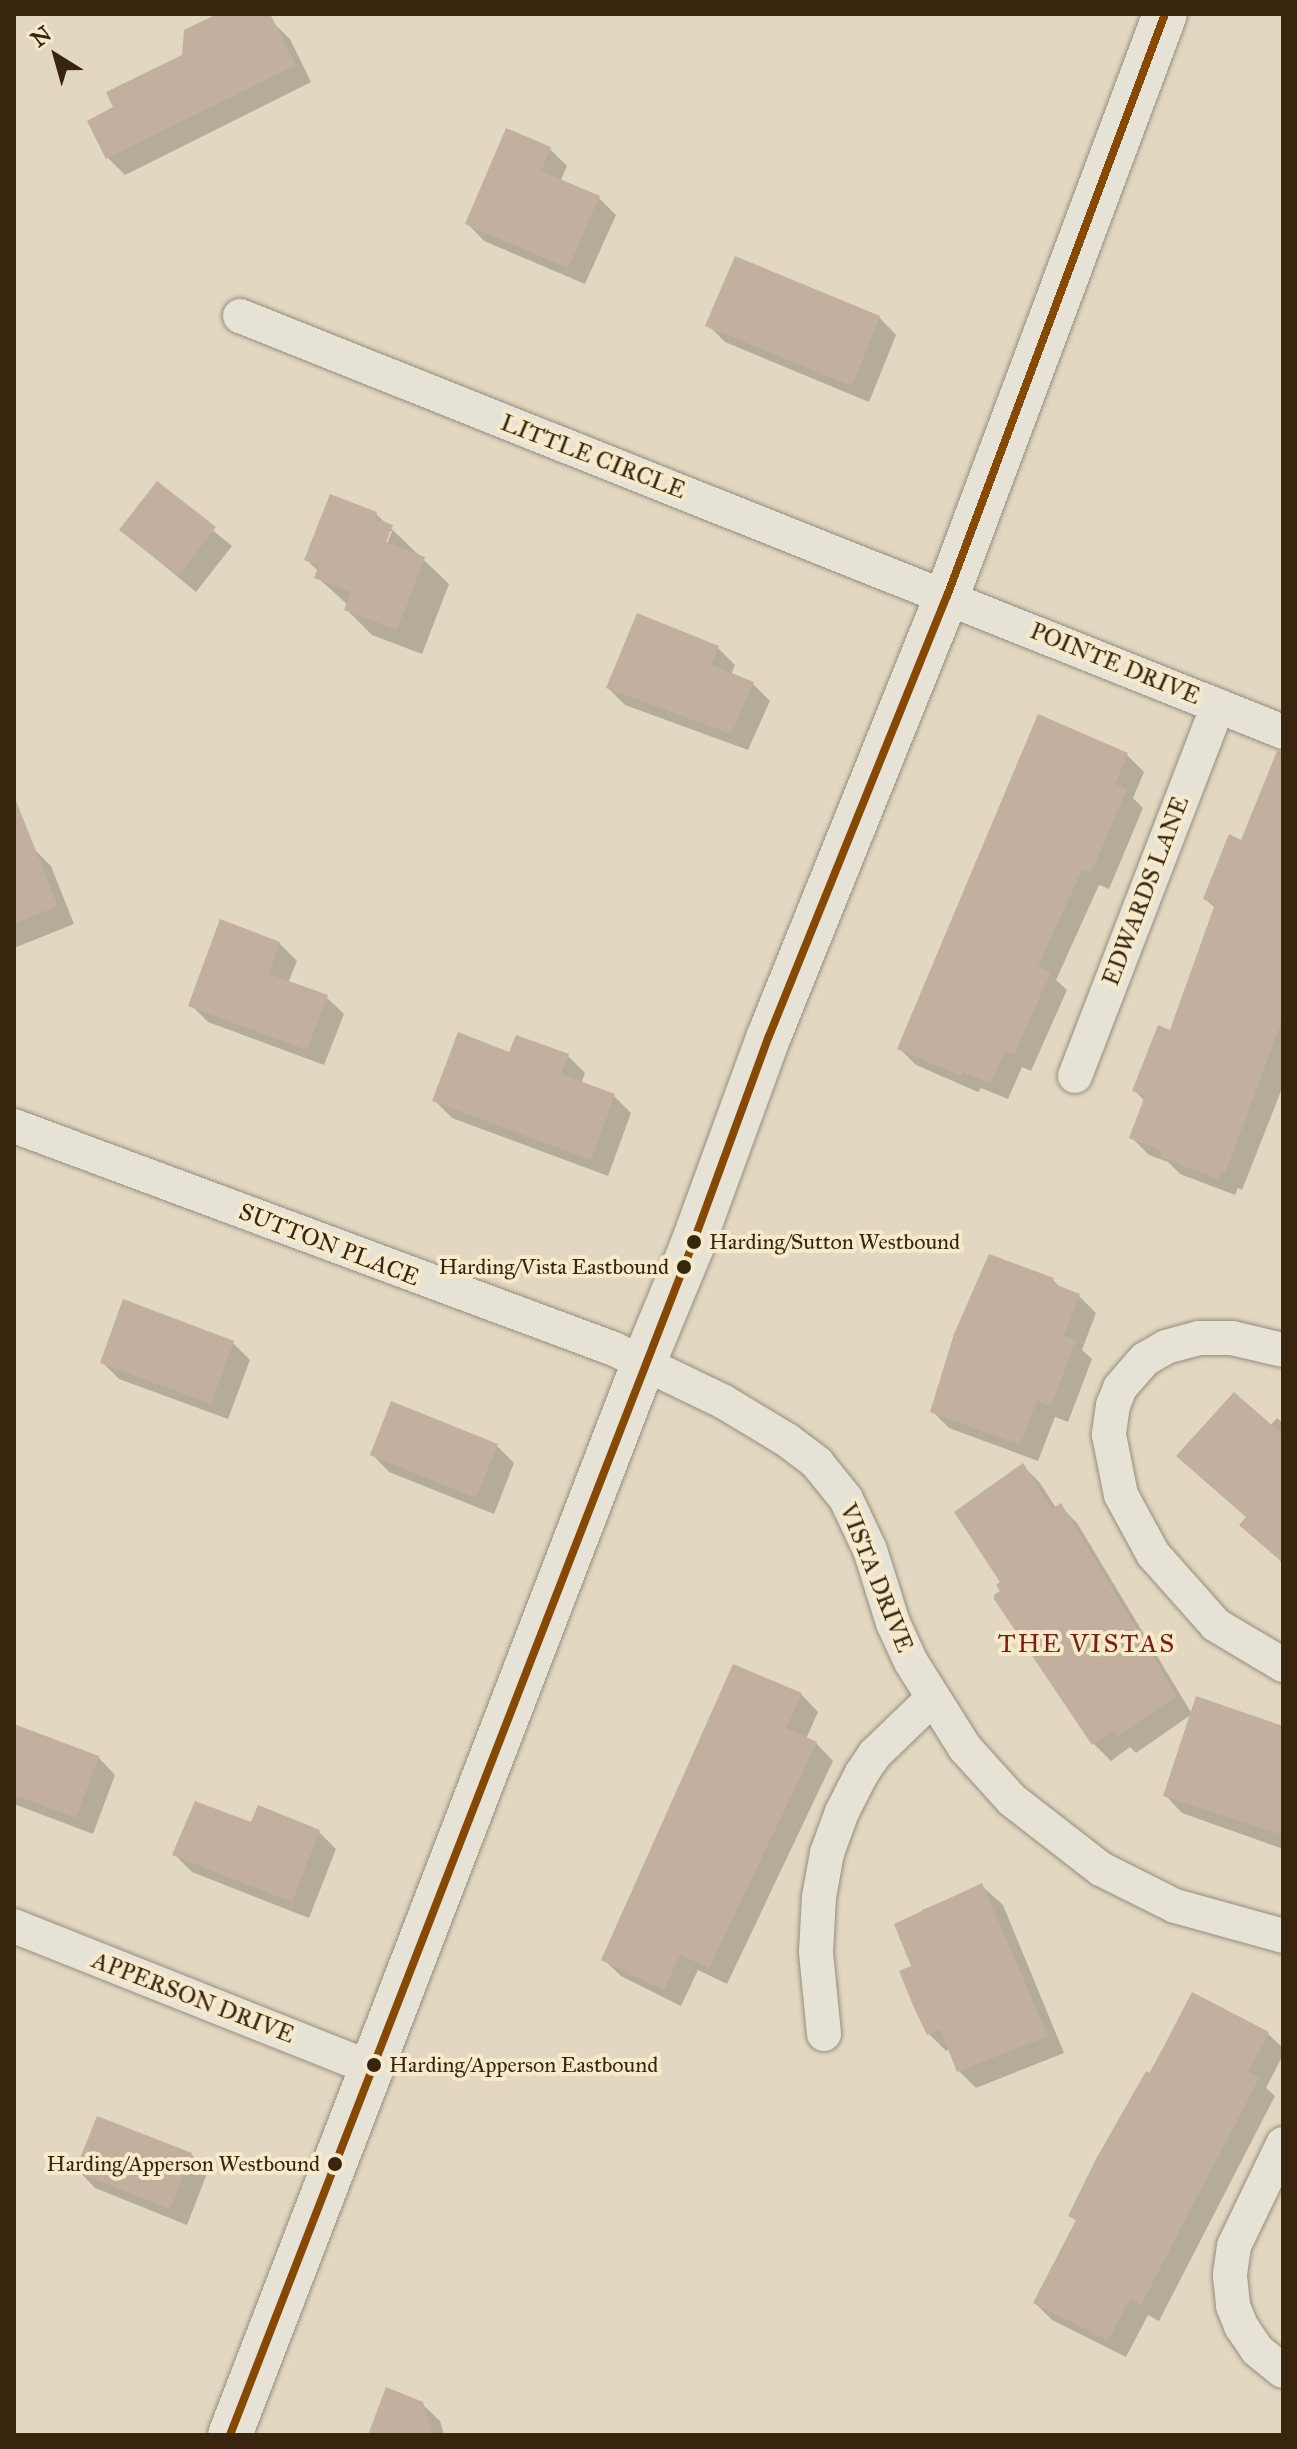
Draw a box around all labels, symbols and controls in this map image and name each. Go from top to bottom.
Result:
north arrow [16,16,96,96]
text: N [26,20,57,53]
street label: LITTLE CIRCLE [497,408,689,506]
street label: POINTE DRIVE [1026,617,1204,711]
street label: EDWARDS LANE [1097,792,1195,990]
street label: SUTTON PLACE [235,1197,423,1293]
place label: Harding/Sutton Westbound [709,1229,960,1255]
marker: Harding/Sutton Westbound [686,1234,702,1250]
place label: Harding/Vista Eastbound [439,1254,669,1280]
marker: Harding/Vista Eastbound [676,1259,692,1275]
street label: VISTA DRIVE [833,1499,919,1657]
district label: THE VISTAS [998,1628,1176,1660]
street label: APPERSON DRIVE [88,1946,298,2050]
place label: Harding/Apperson Eastbound [389,2052,658,2078]
marker: Harding/Apperson Eastbound [366,2057,382,2073]
place label: Harding/Apperson Westbound [47,2151,320,2177]
marker: Harding/Apperson Westbound [327,2156,343,2172]

